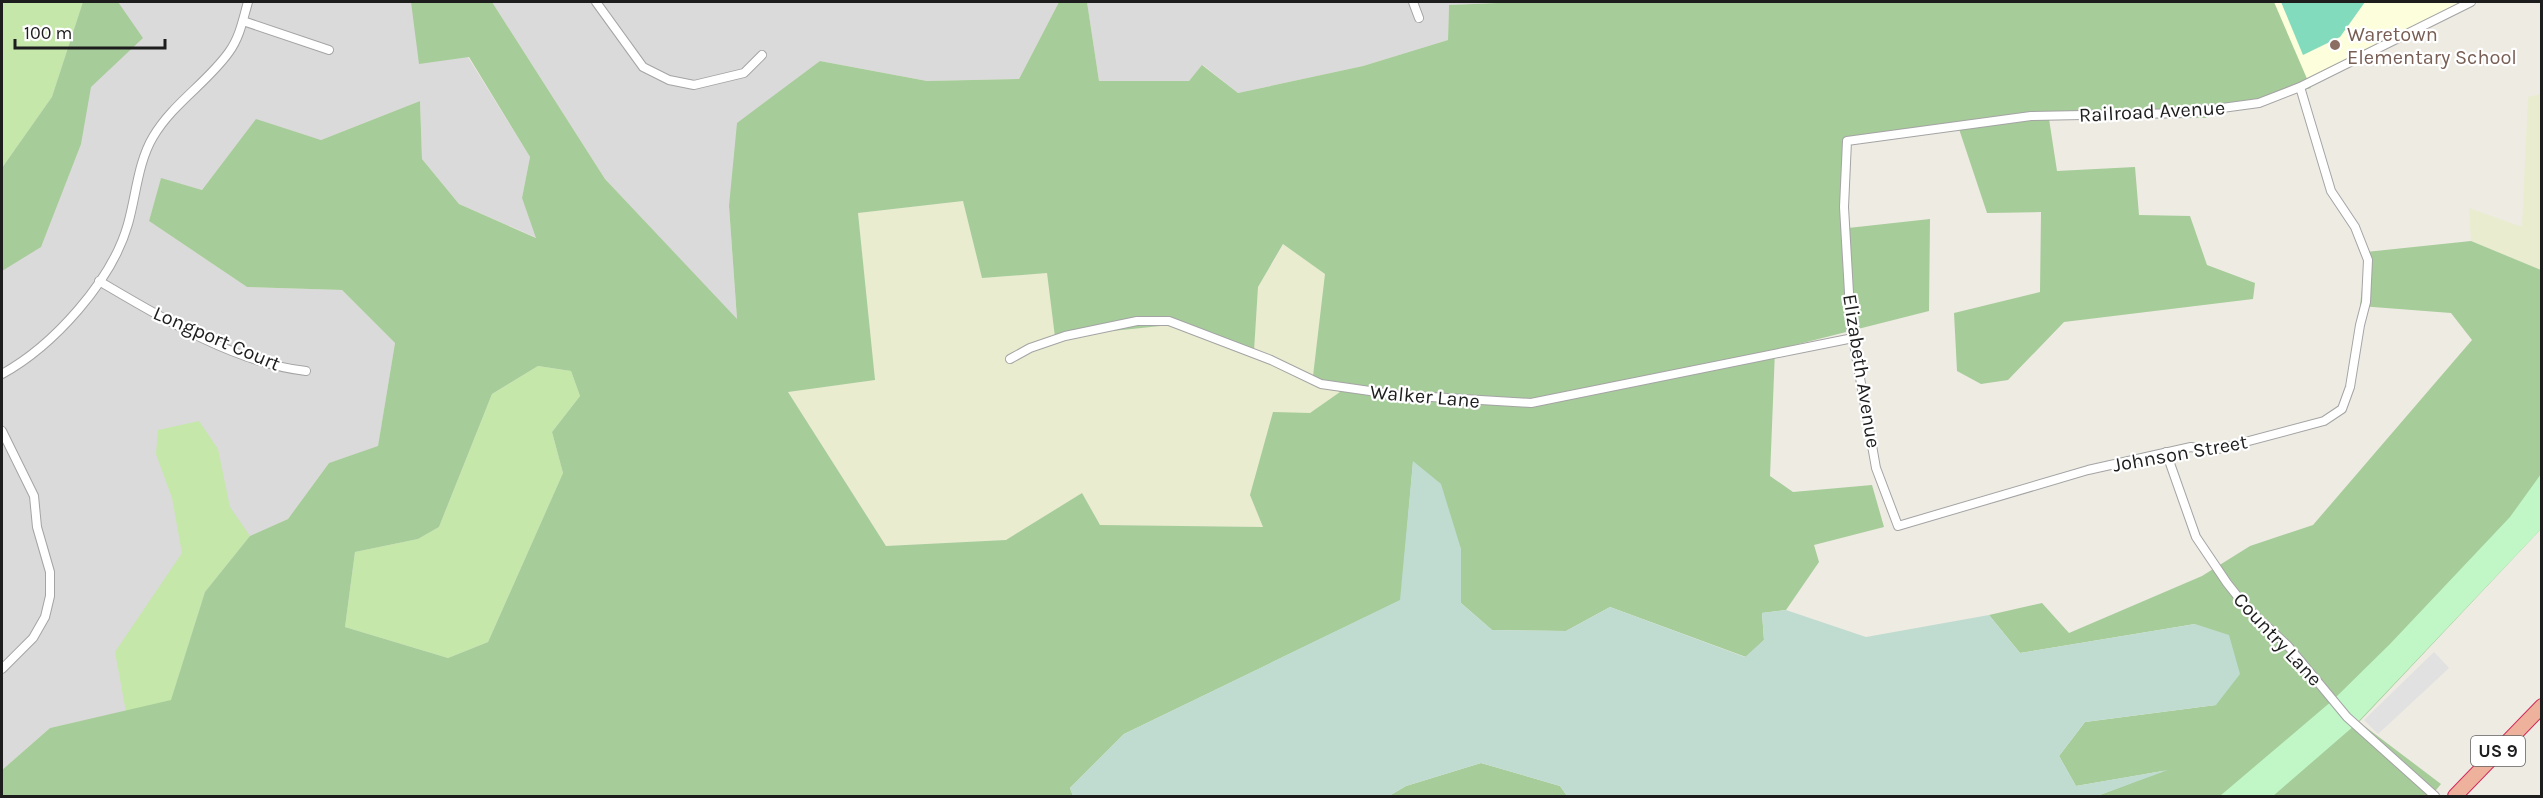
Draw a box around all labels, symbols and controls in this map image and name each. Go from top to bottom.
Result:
scale bar [15,12,165,50]
text: 100 m [24,22,72,44]
place label: Waretown Elementary School [2347,23,2517,69]
marker: Waretown Elementary School [2328,38,2342,52]
street label: Railroad Avenue [2078,96,2226,127]
street label: Elizabeth Avenue [1838,292,1885,450]
street label: Longport Court [150,301,284,376]
street label: Walker Lane [1369,380,1481,413]
street label: Johnson Street [2111,430,2250,477]
street label: Country Lane [2229,588,2327,691]
road number: US 9 [2471,736,2525,766]

